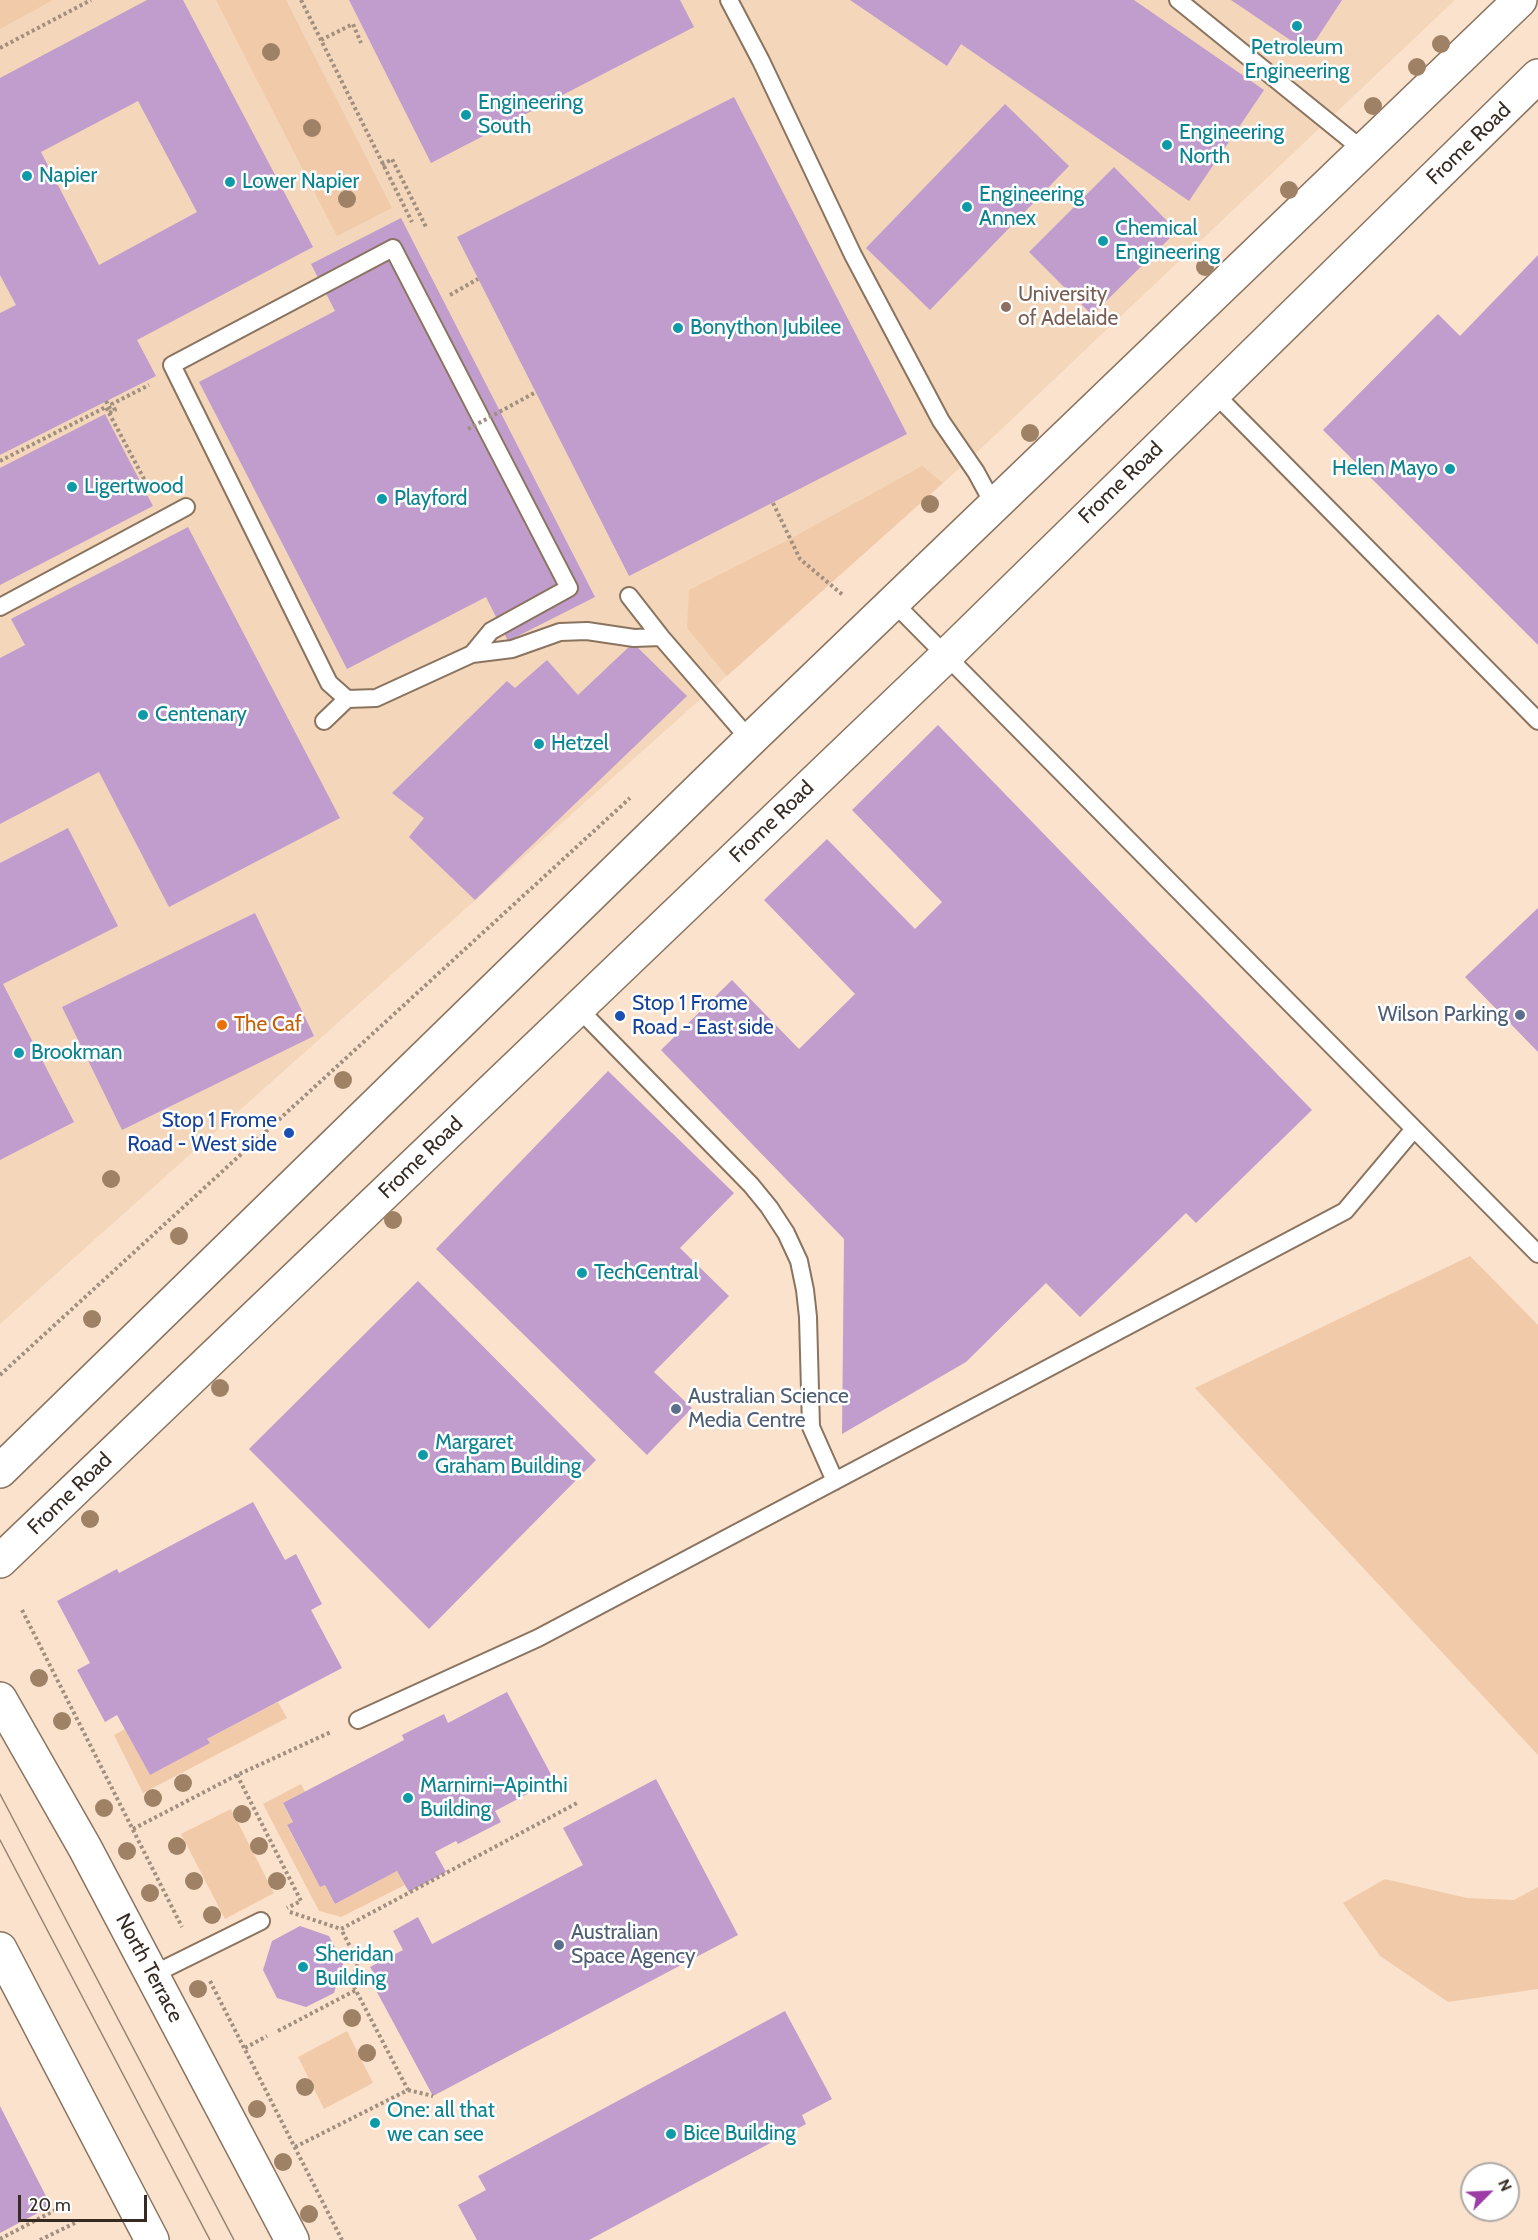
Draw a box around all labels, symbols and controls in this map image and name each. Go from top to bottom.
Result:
marker: Petroleum Engineering [1290,19,1304,33]
place label: Petroleum Engineering [1244,35,1350,85]
place label: Engineering South [478,90,583,140]
street label: Frome Road [1422,98,1516,190]
marker: Engineering South [459,108,473,122]
place label: Engineering North [1179,120,1284,170]
marker: Engineering North [1160,138,1174,152]
place label: Napier [39,163,97,189]
marker: Napier [20,169,34,183]
place label: Lower Napier [242,169,359,195]
marker: Lower Napier [223,175,237,189]
place label: Engineering Annex [979,182,1084,232]
marker: Engineering Annex [960,200,974,214]
place label: Chemical Engineering [1115,216,1220,266]
marker: Chemical Engineering [1096,234,1110,248]
place label: University of Adelaide [1018,282,1118,332]
marker: University of Adelaide [999,300,1013,314]
place label: Bonython Jubilee [690,315,841,341]
marker: Bonython Jubilee [671,321,685,335]
street label: Frome Road [1074,437,1168,529]
place label: Helen Mayo [1332,456,1438,482]
marker: Helen Mayo [1443,462,1457,476]
place label: Ligertwood [84,474,184,500]
marker: Ligertwood [65,480,79,494]
place label: Playford [394,486,467,512]
marker: Playford [375,492,389,506]
place label: Centenary [155,702,247,728]
marker: Centenary [136,708,150,722]
place label: Hetzel [551,731,609,757]
marker: Hetzel [532,737,546,751]
street label: Frome Road [725,776,819,868]
place label: Stop 1 Frome Road - East side [632,991,774,1041]
place label: Wilson Parking [1378,1002,1508,1028]
marker: Wilson Parking [1513,1008,1527,1022]
marker: Stop 1 Frome Road - East side [613,1009,627,1023]
place label: The Caf [234,1012,302,1038]
marker: The Caf [215,1018,229,1032]
place label: Brookman [31,1040,123,1066]
marker: Brookman [12,1046,26,1060]
place label: Stop 1 Frome Road - West side [127,1108,277,1158]
street label: Frome Road [374,1112,468,1204]
marker: Stop 1 Frome Road - West side [282,1126,296,1140]
place label: TechCentral [594,1260,698,1286]
marker: TechCentral [575,1266,589,1280]
place label: Australian Science Media Centre [688,1384,849,1434]
marker: Australian Science Media Centre [669,1402,683,1416]
place label: Margaret Graham Building [435,1430,581,1480]
street label: Frome Road [23,1448,117,1540]
marker: Margaret Graham Building [416,1448,430,1462]
place label: Marnirni–Apinthi Building [420,1773,568,1823]
marker: Marnirni–Apinthi Building [401,1791,415,1805]
street label: North Terrace [110,1909,188,2027]
place label: Australian Space Agency [571,1920,696,1970]
marker: Australian Space Agency [552,1938,566,1952]
place label: Sheridan Building [315,1942,394,1992]
marker: Sheridan Building [296,1960,310,1974]
place label: One: all that we can see [387,2098,495,2148]
marker: One: all that we can see [368,2116,382,2130]
place label: Bice Building [683,2121,796,2147]
marker: Bice Building [664,2127,678,2141]
north arrow [1460,2162,1520,2222]
text: N [1494,2176,1516,2194]
scale bar [21,2183,150,2221]
text: 20 m [29,2194,71,2216]

